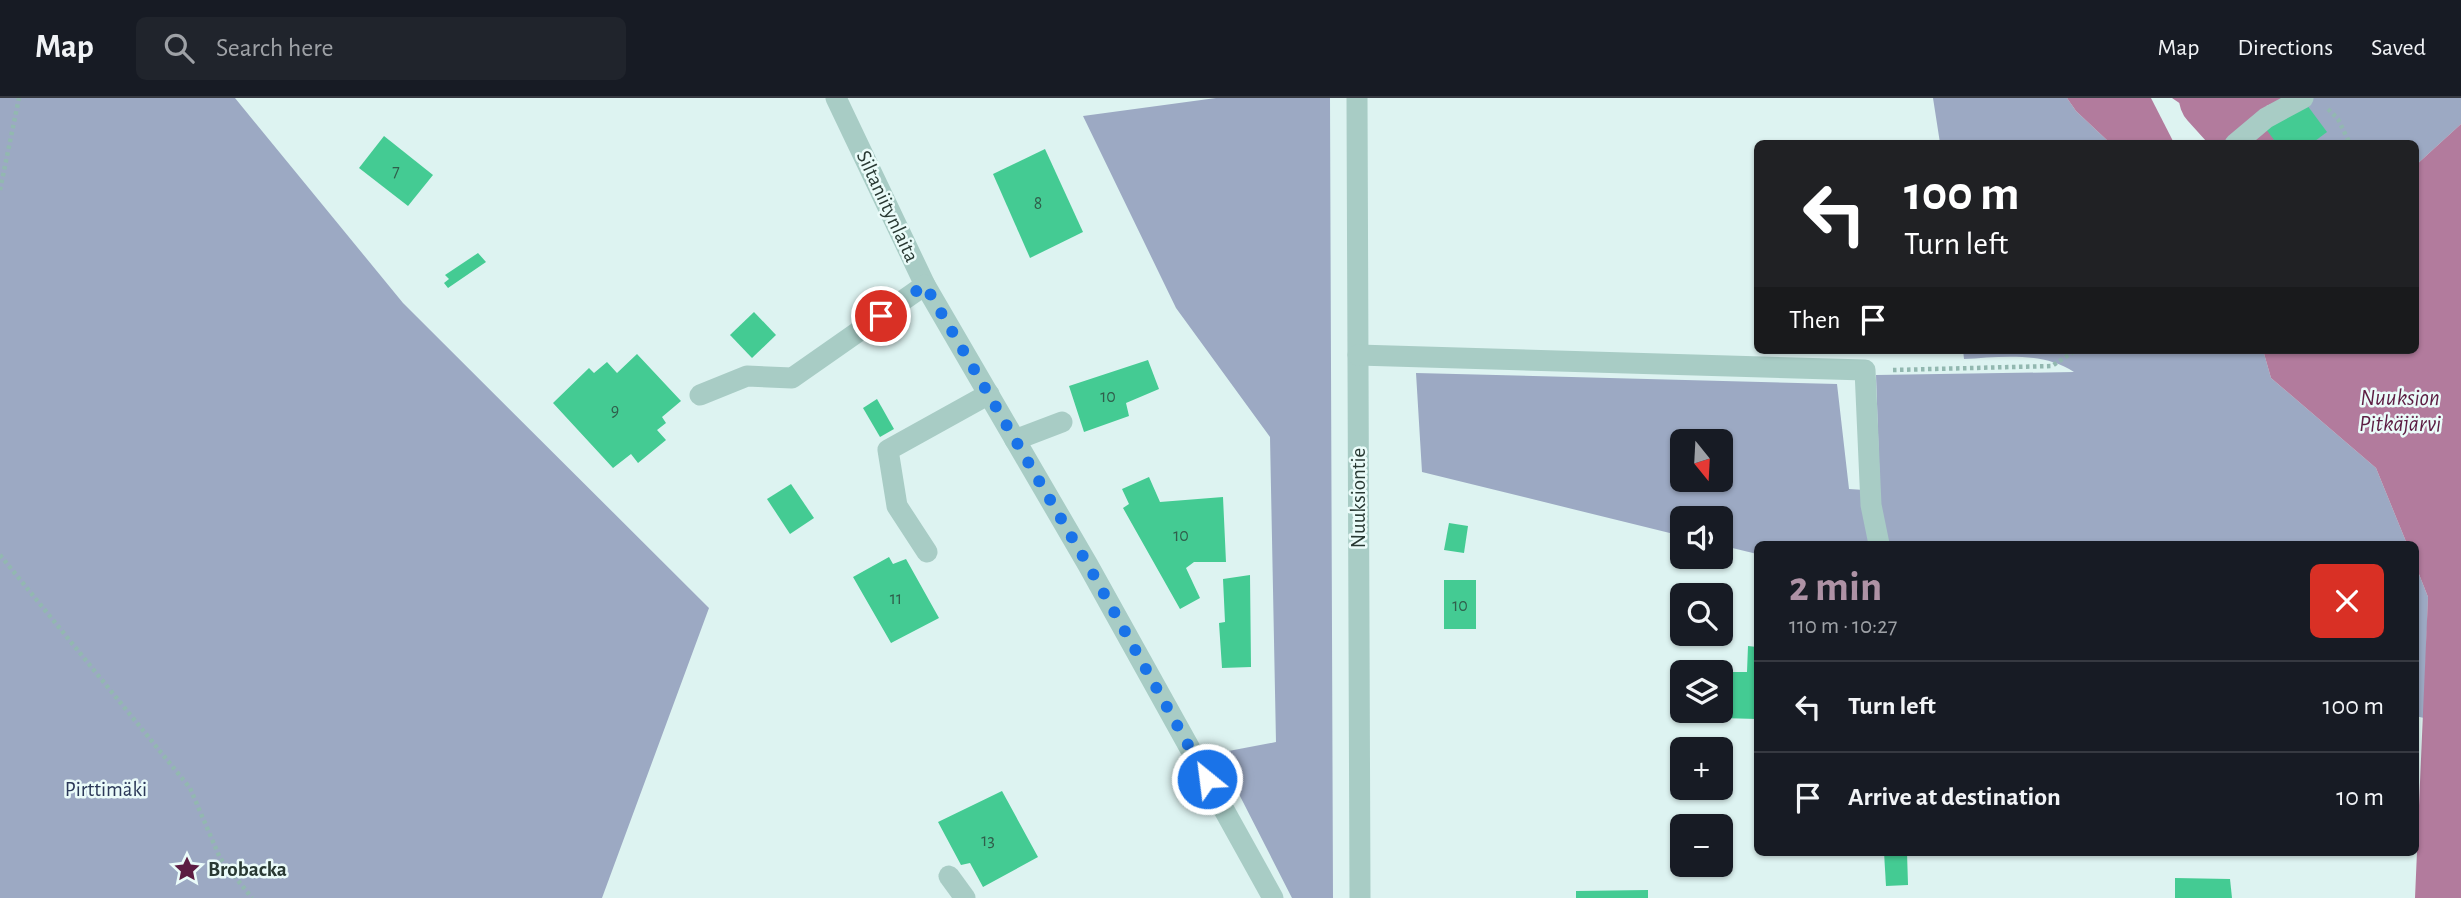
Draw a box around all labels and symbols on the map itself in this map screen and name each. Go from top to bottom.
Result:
street label: Siltaniitynlaita [853,147,923,265]
house number: 7 [392,163,400,181]
house number: 8 [1034,195,1042,213]
pin [851,286,911,346]
water label: Nuuksion Pitkäjärvi [2359,387,2441,436]
house number: 10 [1100,388,1116,406]
house number: 9 [611,402,619,420]
north arrow [1670,429,1732,492]
street label: Nuuksiontie [1348,448,1369,548]
house number: 10 [1173,527,1189,545]
house number: 11 [890,590,902,608]
house number: 10 [1452,597,1468,615]
position arrow [1170,742,1244,816]
park label: Pirttimäki [65,779,147,800]
house number: 13 [981,832,995,850]
place icon: Brobacka [172,854,202,884]
place label: Brobacka [208,859,287,880]

